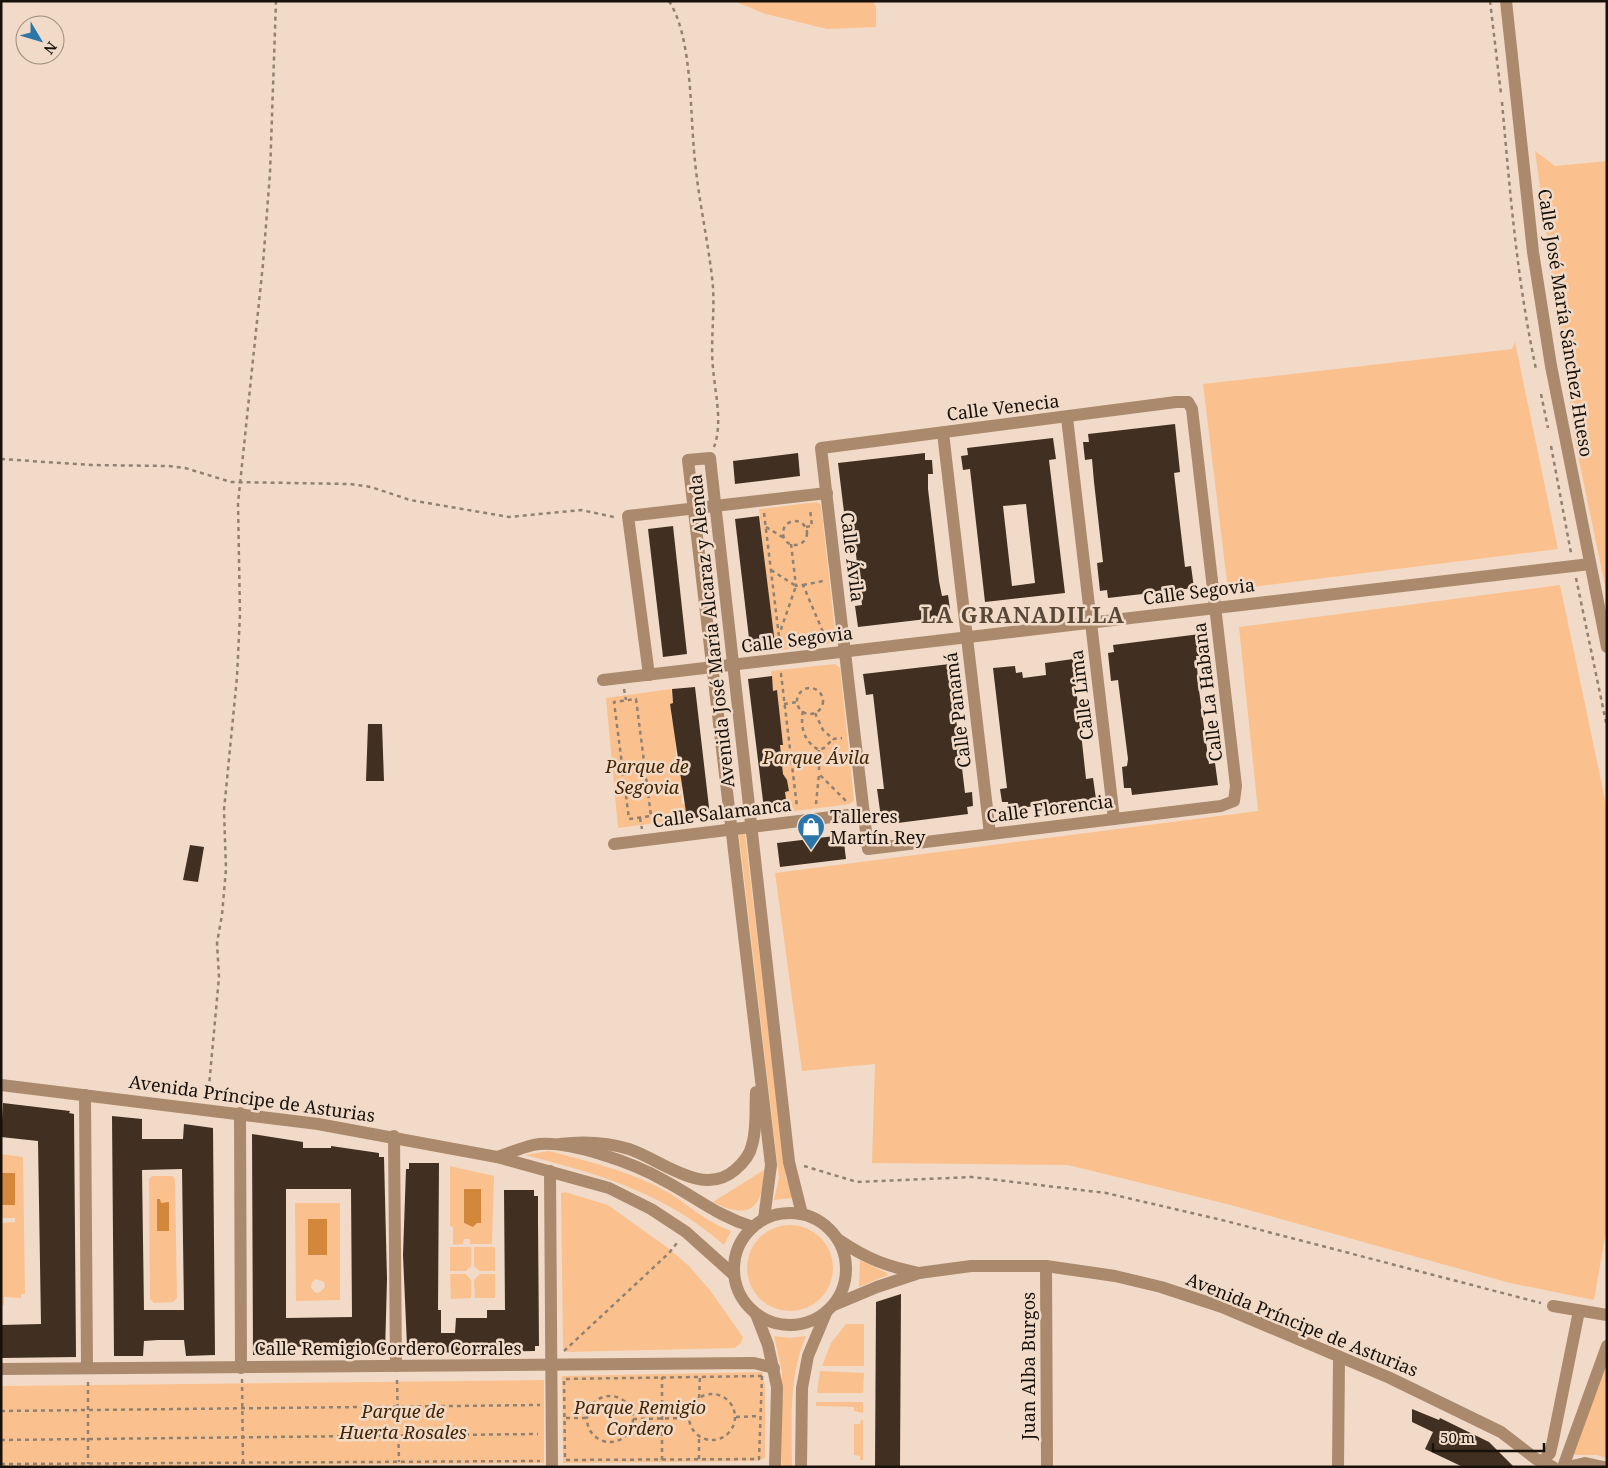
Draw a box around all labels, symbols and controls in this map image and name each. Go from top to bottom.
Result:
north arrow [15,15,65,65]
text: N [40,38,62,59]
street label: Calle José María Sánchez Hueso [1533,187,1599,459]
street label: Calle Venecia [945,388,1061,426]
street label: Avenida José María Alcaraz y Alenda [683,473,739,789]
street label: Calle Ávila [836,511,870,603]
street label: Calle Segovia [1142,572,1256,610]
district label: LA GRANADILLA [921,599,1125,629]
street label: Calle Segovia [740,620,854,658]
street label: Calle La Habana [1187,621,1227,763]
street label: Calle Lima [1064,649,1098,742]
street label: Calle Panamá [938,651,976,769]
park label: Parque Ávila [762,745,870,769]
park label: Parque de Segovia [604,754,689,799]
street label: Calle Florencia [985,788,1115,828]
street label: Calle Salamanca [651,792,793,832]
place label: Talleres Martín Rey [830,804,926,849]
shop icon: Talleres Martín Rey [796,812,826,851]
street label: Avenida Príncipe de Asturias [128,1069,377,1127]
street label: Avenida Príncipe de Asturias [1183,1266,1422,1382]
street label: Juan Alba Burgos [1016,1292,1040,1441]
street label: Calle Remigio Cordero Corrales [254,1336,522,1360]
park label: Parque Remigio Cordero [573,1395,706,1440]
park label: Parque de Huerta Rosales [338,1399,467,1444]
scale bar [1433,1420,1544,1452]
text: 50 m [1440,1427,1475,1447]

